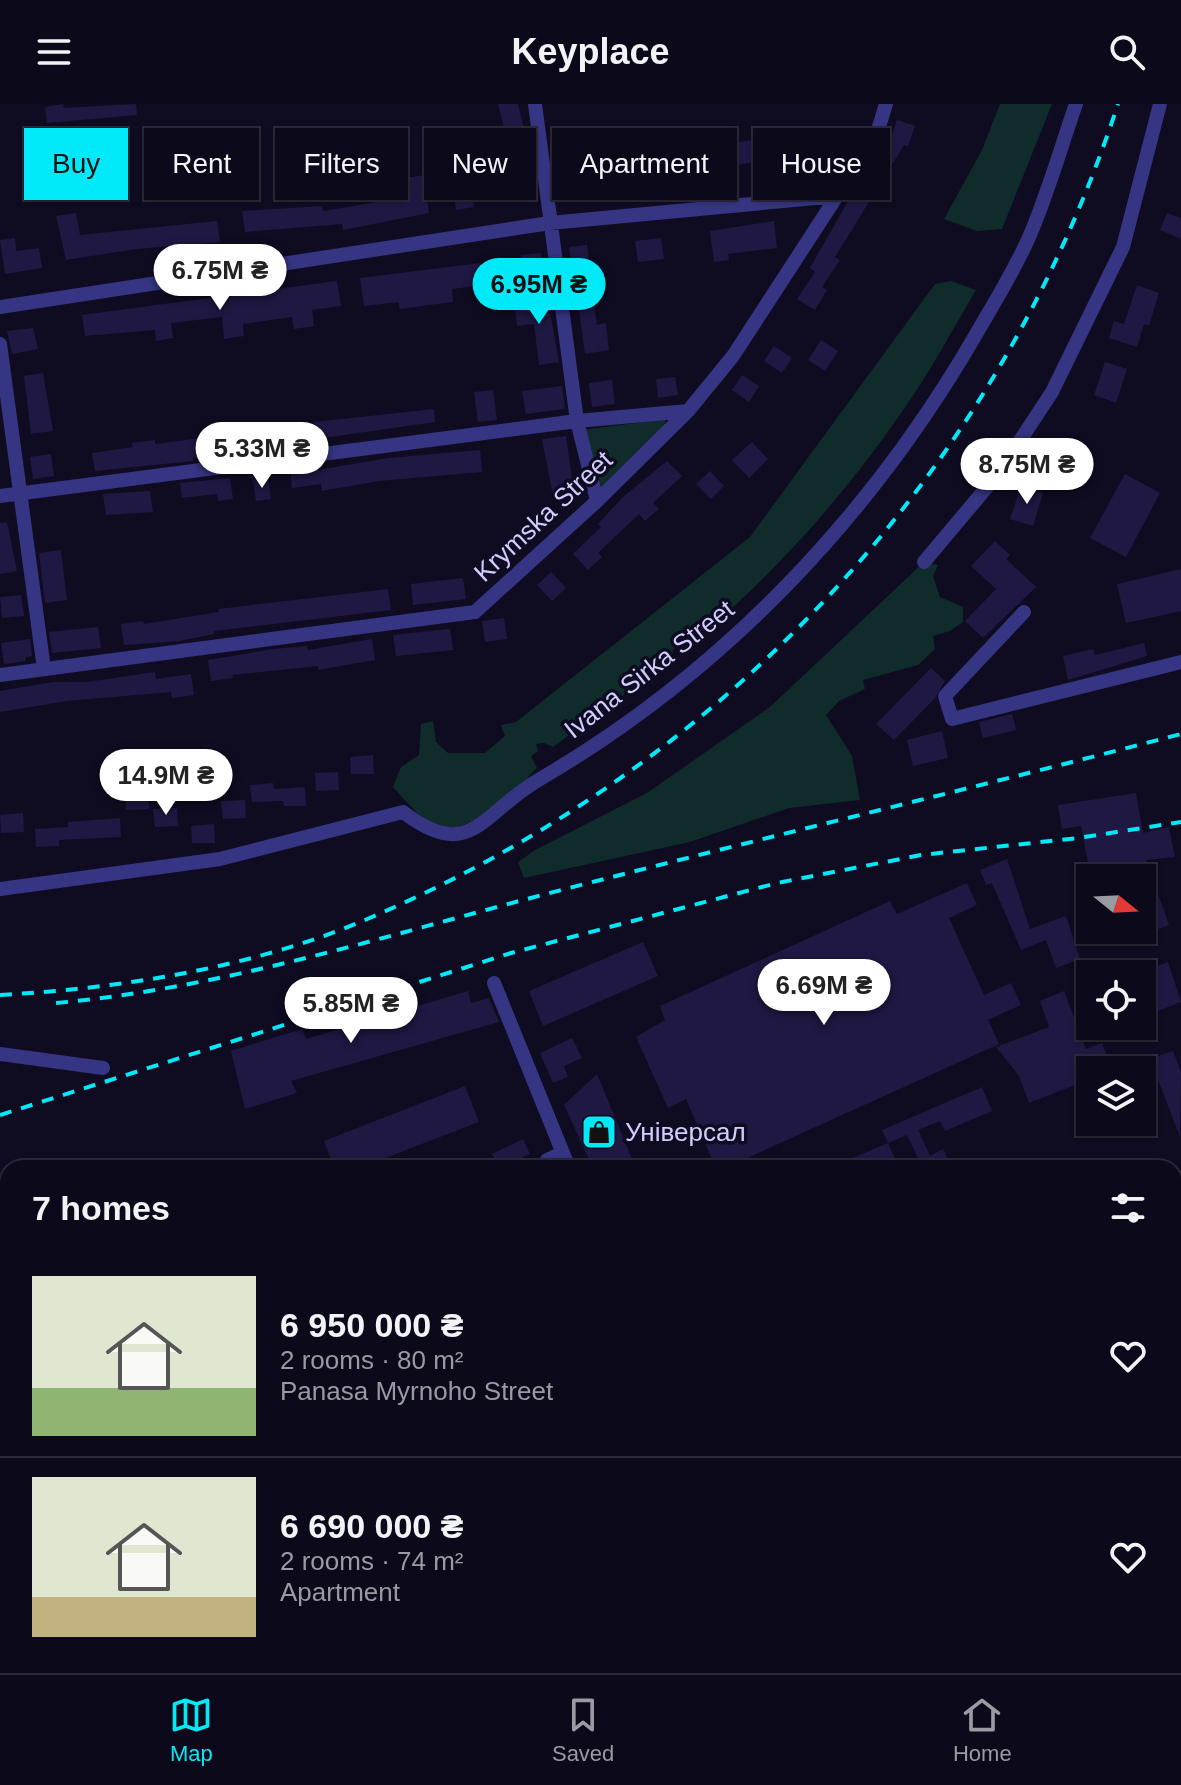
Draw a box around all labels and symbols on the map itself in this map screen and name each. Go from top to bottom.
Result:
pin: 6.75M ₴ [146,244,294,312]
pin: 6.95M ₴ [465,258,613,326]
pin: 5.33M ₴ [188,422,336,490]
pin: 8.75M ₴ [953,438,1101,506]
street label: Krymska Street [468,444,619,588]
street label: Ivana Sirka Street [558,593,740,744]
pin: 14.9M ₴ [92,749,240,817]
north arrow [1076,864,1156,944]
pin: 6.69M ₴ [750,959,898,1027]
pin: 5.85M ₴ [277,977,425,1045]
shop icon: Універсал [580,1113,618,1151]
place label: Універсал [625,1117,746,1147]

